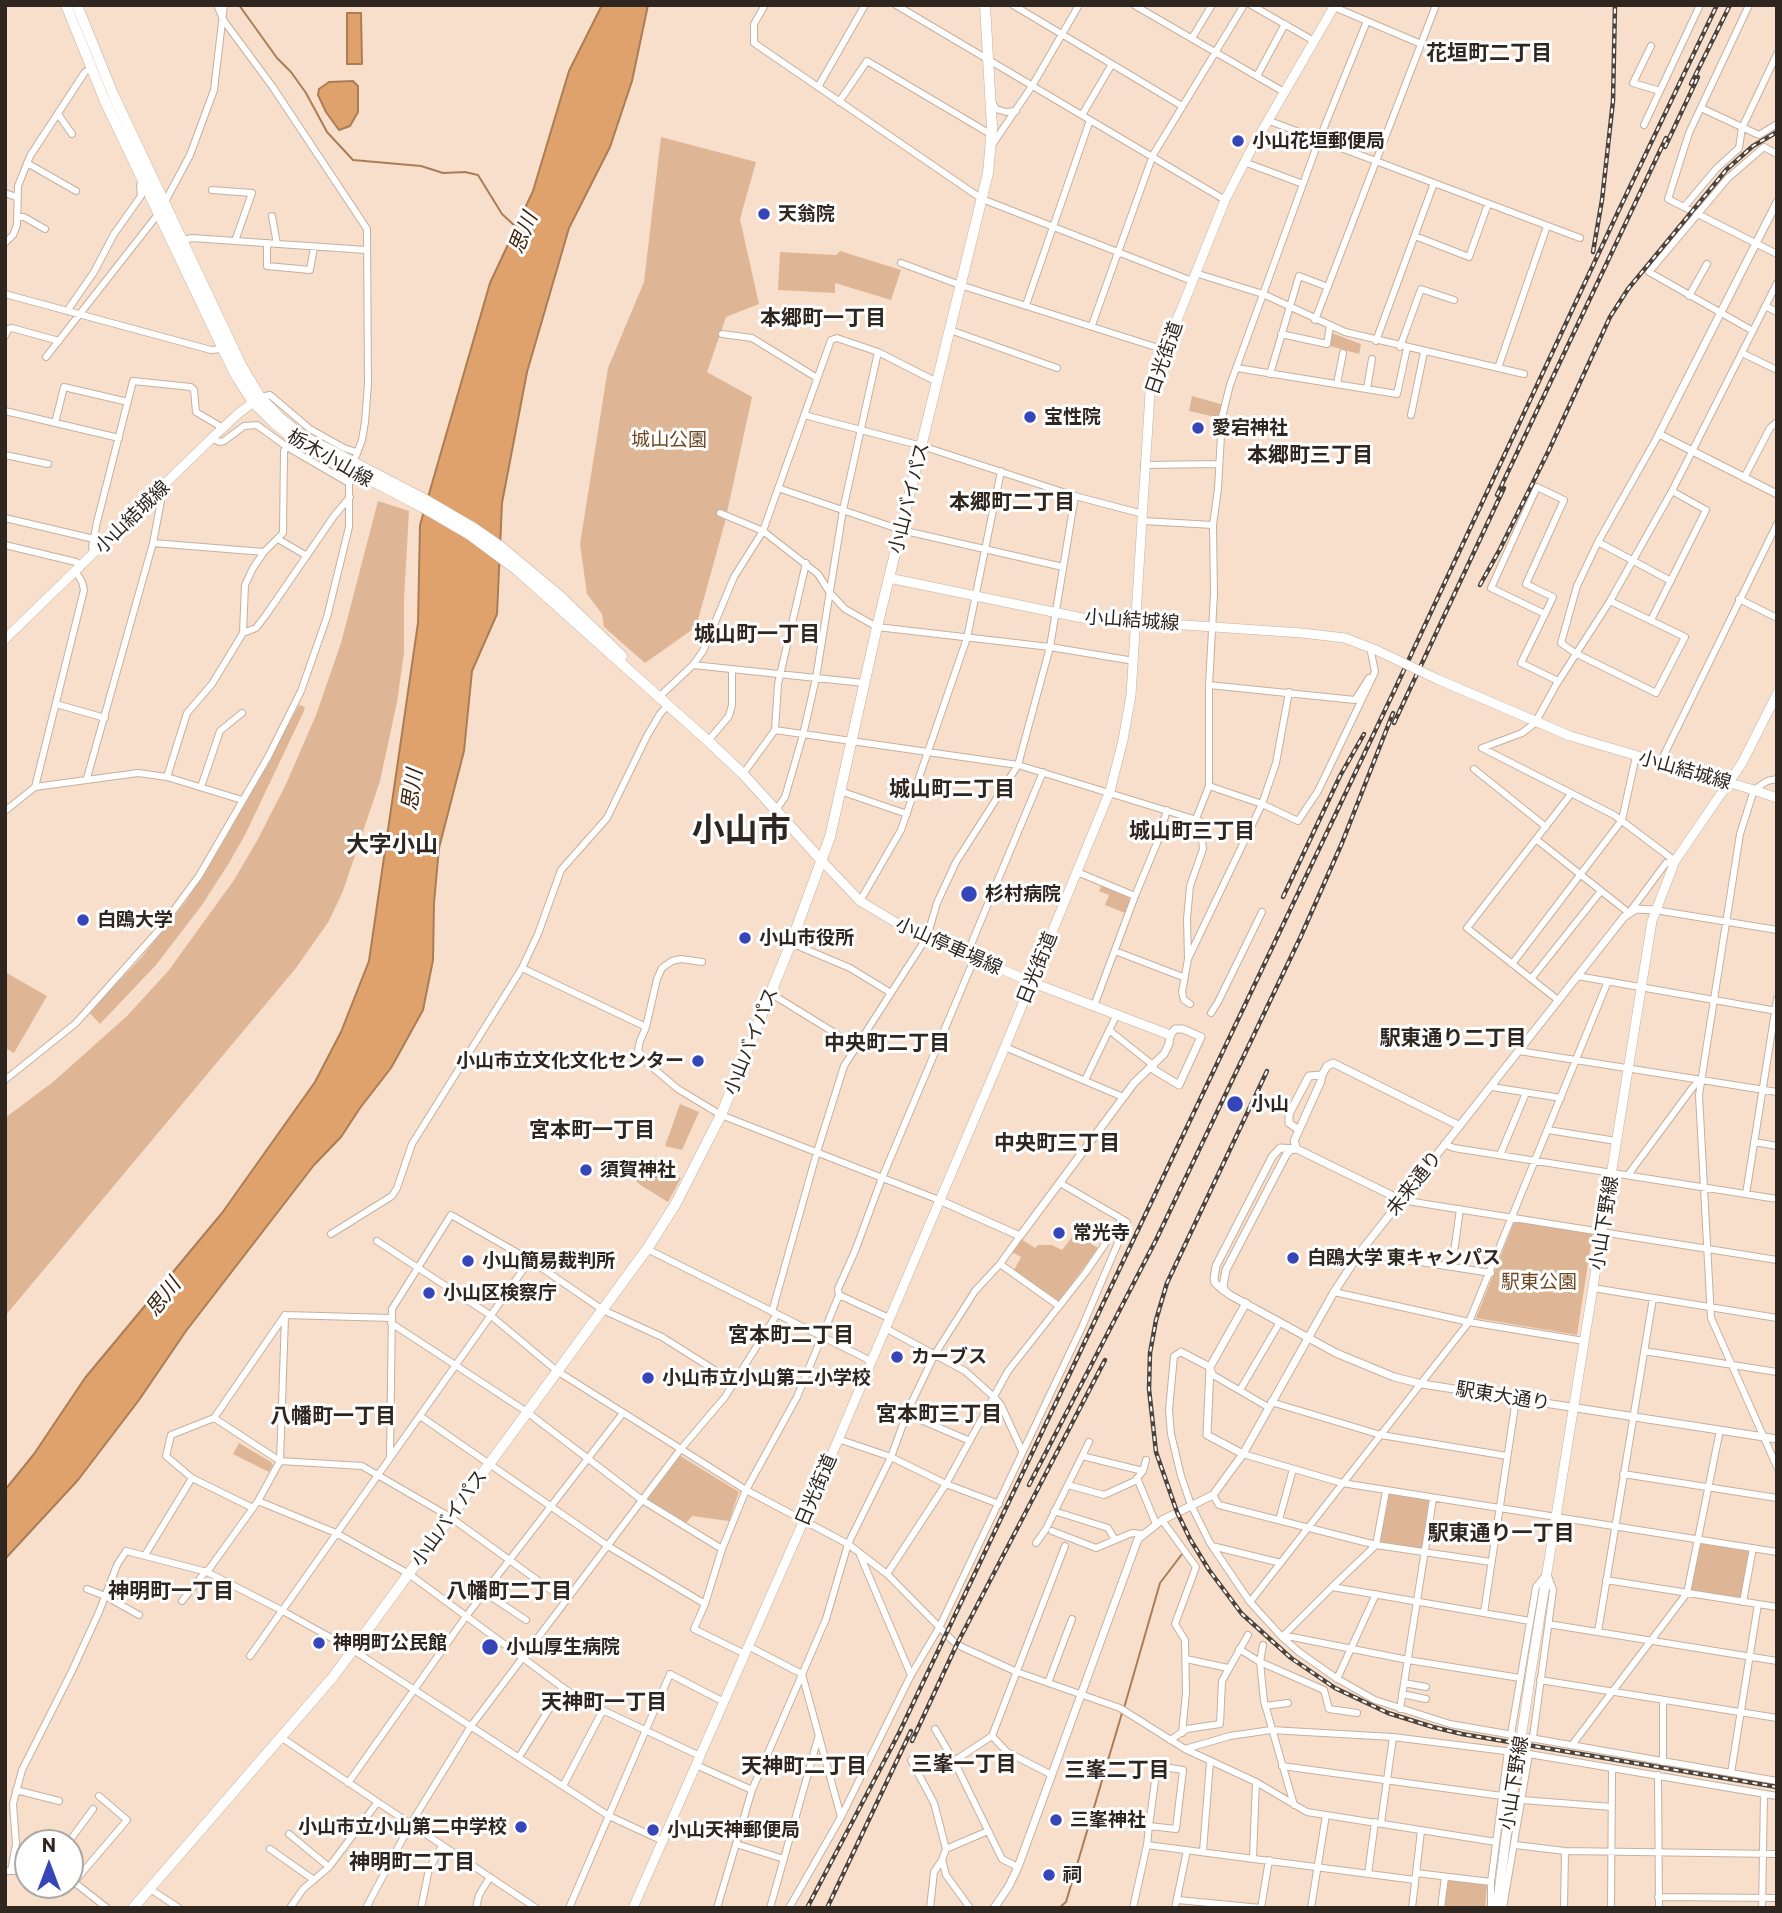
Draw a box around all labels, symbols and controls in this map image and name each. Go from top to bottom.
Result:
district label: 花垣町二丁目 [1426,40,1552,66]
place label: 小山花垣郵便局 [1252,130,1385,152]
marker: 小山花垣郵便局 [1230,133,1246,149]
place label: 天翁院 [778,203,835,225]
marker: 天翁院 [756,206,772,222]
water label: 思川 [503,209,543,257]
district label: 本郷町一丁目 [760,305,886,331]
street label: 日光街道 [1141,318,1187,398]
place label: 宝性院 [1044,406,1101,428]
marker: 宝性院 [1022,409,1038,425]
place label: 愛宕神社 [1212,417,1288,439]
marker: 愛宕神社 [1190,420,1206,436]
street label: 栃木小山線 [283,424,377,492]
park label: 城山公園 [631,429,707,451]
street label: 小山バイパス [884,440,934,556]
district label: 本郷町三丁目 [1247,442,1373,468]
street label: 小山結城線 [90,476,174,558]
district label: 本郷町二丁目 [949,489,1075,515]
street label: 小山結城線 [1084,605,1180,635]
district label: 城山町一丁目 [694,621,820,647]
street label: 小山結城線 [1636,746,1734,794]
water label: 思川 [397,767,427,813]
district label: 城山町二丁目 [889,776,1015,802]
district label: 小山市 [692,810,790,850]
district label: 城山町三丁目 [1129,818,1255,844]
district label: 大字小山 [346,830,438,858]
place label: 杉村病院 [985,883,1061,905]
marker: 杉村病院 [959,884,979,904]
place label: 白鴎大学 [97,909,173,931]
marker: 白鴎大学 [75,912,91,928]
street label: 小山停車場線 [892,912,1006,980]
place label: 小山市役所 [759,927,854,949]
street label: 日光街道 [1012,928,1062,1008]
marker: 小山市役所 [737,930,753,946]
street label: 小山バイパス [719,984,783,1098]
district label: 駅東通り二丁目 [1380,1025,1526,1051]
district label: 中央町二丁目 [824,1030,950,1056]
place label: 小山市立文化文化センター [456,1050,684,1072]
marker: 小山市立文化文化センター [690,1053,706,1069]
place label: 小山 [1251,1093,1289,1115]
marker: 小山 [1225,1094,1245,1114]
district label: 宮本町一丁目 [529,1117,655,1143]
district label: 中央町三丁目 [994,1130,1120,1156]
street label: 未来通り [1382,1146,1446,1220]
place label: 須賀神社 [600,1159,676,1181]
marker: 須賀神社 [578,1162,594,1178]
street label: 小山下野線 [1585,1174,1623,1272]
place label: 常光寺 [1073,1222,1130,1244]
marker: 常光寺 [1051,1225,1067,1241]
place label: 白鴎大学 東キャンパス [1307,1247,1501,1269]
place label: 小山簡易裁判所 [482,1250,615,1272]
marker: 白鴎大学 東キャンパス [1285,1250,1301,1266]
marker: 小山簡易裁判所 [460,1253,476,1269]
park label: 駅東公園 [1501,1271,1577,1293]
water label: 思川 [140,1273,186,1321]
place label: 小山区検察庁 [443,1282,557,1304]
marker: 小山区検察庁 [421,1285,437,1301]
district label: 宮本町二丁目 [728,1322,854,1348]
place label: カーブス [911,1346,987,1368]
marker: カーブス [889,1349,905,1365]
place label: 小山市立小山第二小学校 [662,1367,871,1389]
marker: 小山市立小山第二小学校 [640,1370,656,1386]
street label: 駅東大通り [1454,1377,1552,1415]
district label: 宮本町三丁目 [876,1401,1002,1427]
district label: 八幡町一丁目 [270,1403,396,1429]
street label: 日光街道 [791,1451,841,1529]
street label: 小山バイパス [406,1465,492,1571]
district label: 駅東通り一丁目 [1428,1520,1574,1546]
district label: 神明町一丁目 [108,1578,234,1604]
district label: 八幡町二丁目 [446,1578,572,1604]
place label: 神明町公民館 [333,1632,447,1654]
marker: 神明町公民館 [311,1635,327,1651]
place label: 小山厚生病院 [506,1636,620,1658]
marker: 小山厚生病院 [480,1637,500,1657]
district label: 天神町一丁目 [541,1689,667,1715]
street label: 小山下野線 [1495,1734,1533,1832]
district label: 三峯一丁目 [912,1751,1016,1777]
district label: 天神町二丁目 [741,1753,867,1779]
district label: 三峯二丁目 [1065,1757,1169,1783]
place label: 三峯神社 [1070,1809,1146,1831]
marker: 三峯神社 [1048,1812,1064,1828]
place label: 小山市立小山第二中学校 [298,1816,507,1838]
marker: 小山市立小山第二中学校 [513,1819,529,1835]
place label: 小山天神郵便局 [667,1819,800,1841]
marker: 小山天神郵便局 [645,1822,661,1838]
north arrow [14,1829,84,1899]
text: N [42,1833,56,1856]
district label: 神明町二丁目 [349,1849,475,1875]
place label: 祠 [1063,1864,1082,1886]
marker: 祠 [1041,1867,1057,1883]

